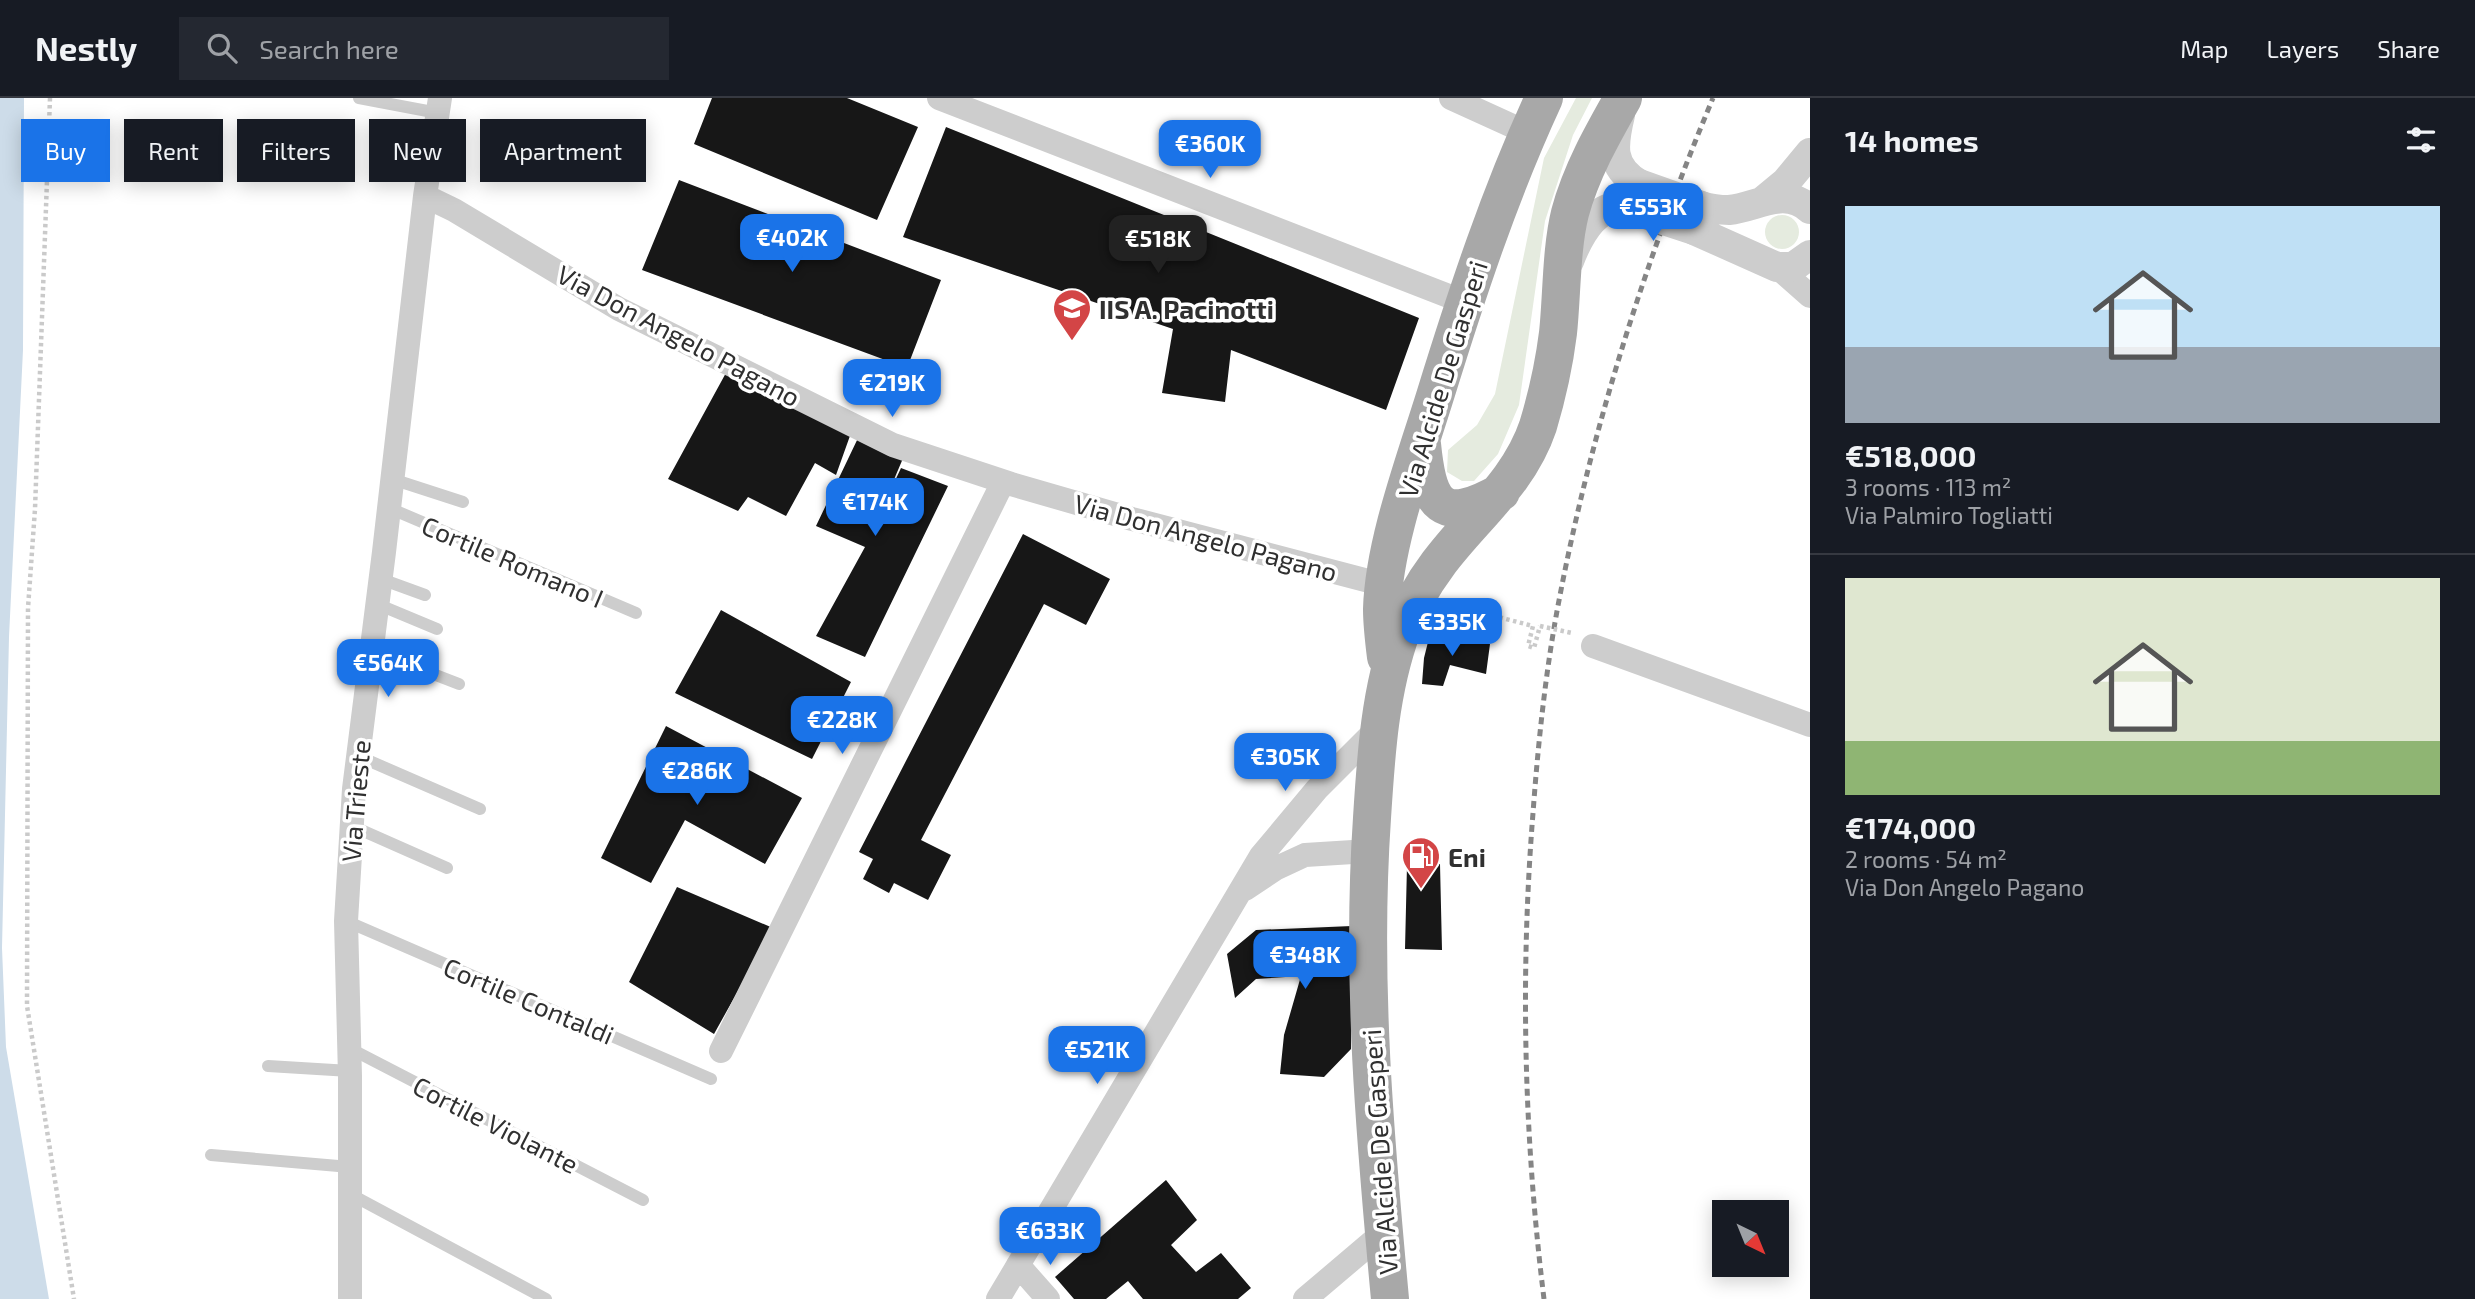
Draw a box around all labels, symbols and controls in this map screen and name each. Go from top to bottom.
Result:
search box [179,17,669,80]
text: Nestly [35,28,137,68]
icon: search [203,29,241,67]
text: Search here [259,33,399,64]
text: Map [2180,34,2228,63]
text: Layers [2266,34,2339,63]
text: Share [2377,34,2440,63]
chip: Buy [21,119,110,182]
chip: Rent [124,119,223,182]
chip: Filters [237,119,355,182]
chip: New [369,119,466,182]
chip: Apartment [480,119,646,182]
pin: €360K [1161,120,1259,180]
icon: filters [2402,121,2440,159]
text: 14 homes [1845,122,1979,158]
text: €360K [1175,129,1245,157]
pin: €553K [1604,184,1702,243]
text: €553K [1619,192,1687,220]
pin: €402K [743,214,841,274]
pin: €518K [1109,216,1207,275]
text: €402K [756,223,828,251]
text: €518K [1125,224,1191,252]
icon: home [2080,252,2206,378]
street label: Via Alcide De Gasperi [1391,257,1493,501]
street label: Via Don Angelo Pagano [552,258,806,412]
school or university icon: IIS A. Pacinotti [1051,287,1093,342]
place label: IIS A. Pacinotti [1099,293,1274,324]
pin: €219K [843,360,941,419]
text: €219K [859,368,925,396]
text: €518,000 [1845,437,1977,473]
text: 3 rooms · 113 m² [1845,473,2011,501]
pin: €174K [826,478,924,538]
text: €174K [842,487,908,515]
street label: Via Don Angelo Pagano [1071,487,1341,587]
text: Via Palmiro Togliatti [1845,501,2053,529]
street label: Cortile Romano I [418,509,608,613]
pin: €335K [1403,598,1501,658]
text: €335K [1418,607,1486,635]
icon: home [2080,624,2206,750]
pin: €564K [339,640,437,699]
text: €564K [353,648,423,676]
pin: €228K [793,696,891,756]
text: €228K [807,705,877,733]
pin: €305K [1236,734,1334,793]
street label: Via Trieste [334,739,376,863]
text: €305K [1250,742,1320,770]
pin: €286K [648,748,746,807]
text: €286K [662,756,732,784]
text: €174,000 [1845,809,1976,845]
fuel station icon: Eni [1400,835,1442,890]
place label: Eni [1448,841,1486,872]
text: 2 rooms · 54 m² [1845,845,2007,873]
text: Via Don Angelo Pagano [1845,873,2084,901]
pin: €348K [1256,932,1354,991]
text: €348K [1269,940,1341,968]
street label: Cortile Contaldi [439,950,619,1050]
pin: €521K [1048,1026,1146,1086]
street label: Via Alcide De Gasperi [1355,1028,1403,1276]
text: €521K [1064,1035,1130,1063]
street label: Cortile Violante [408,1069,584,1179]
north arrow [1712,1200,1788,1278]
map controls [1712,1200,1789,1277]
pin: €633K [1001,1208,1099,1267]
text: €633K [1015,1216,1085,1244]

